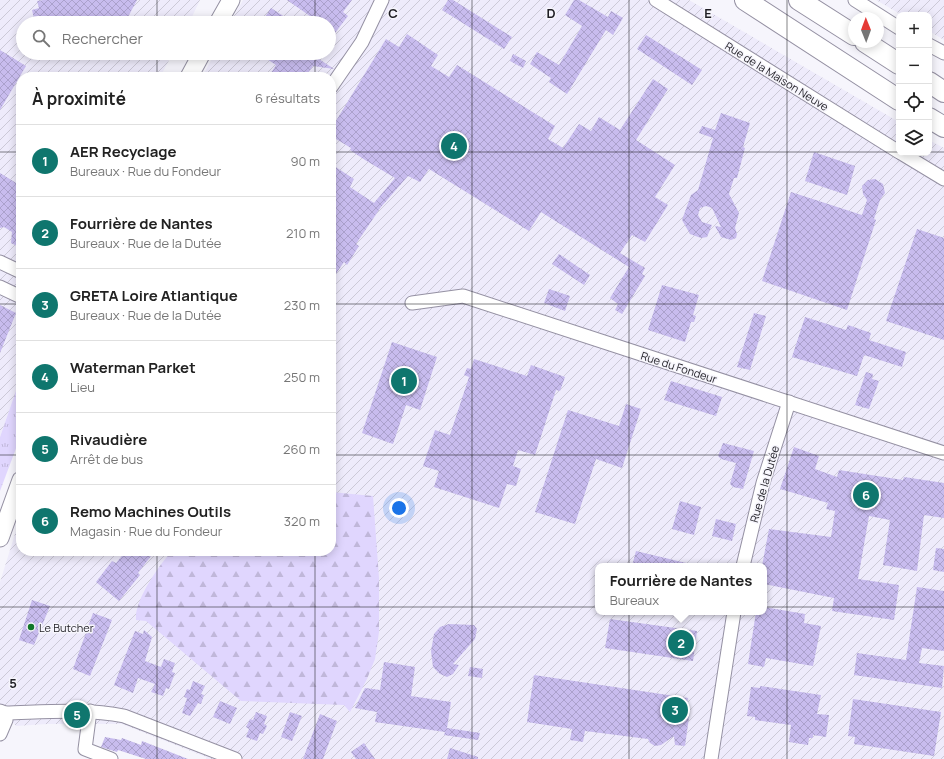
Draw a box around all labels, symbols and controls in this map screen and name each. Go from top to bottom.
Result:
text: C [388,4,398,22]
text: D [546,4,556,22]
text: E [704,4,712,22]
north arrow [848,12,884,48]
map controls [896,12,932,156]
button: + [896,12,932,48]
search box [16,16,336,60]
icon: search [30,27,52,49]
text: Rechercher [62,28,143,49]
street label: Rue de la Maison Neuve [722,38,832,114]
button: − [896,48,932,84]
button: locate [896,84,932,120]
text: À proximité [32,87,126,110]
text: 6 résultats [255,89,320,107]
button: layers [896,120,932,156]
pin: 4 [441,131,467,161]
text: AER Recyclage [70,141,177,162]
text: 1 [42,152,48,170]
text: 90 m [290,152,320,170]
text: Bureaux · Rue du Fondeur [70,162,221,180]
text: Fourrière de Nantes [70,213,213,234]
text: 2 [41,224,49,242]
text: 210 m [286,224,320,242]
text: Bureaux · Rue de la Dutée [70,234,221,252]
text: GRETA Loire Atlantique [70,285,238,306]
text: 3 [41,296,49,314]
text: 230 m [284,296,320,314]
text: Bureaux · Rue de la Dutée [70,306,221,324]
street label: Rue du Fondeur [639,348,719,386]
text: Waterman Parket [70,357,196,378]
pin: 1 [391,366,417,396]
text: 4 [41,368,49,386]
text: 250 m [284,368,320,386]
text: Lieu [70,378,95,396]
text: Rivaudière [70,429,147,450]
text: 5 [41,440,49,458]
text: 260 m [283,440,320,458]
street label: Rue de la Dutée [746,443,782,524]
text: Arrêt de bus [70,450,143,468]
pin: 6 [853,480,879,510]
your location [389,498,409,518]
text: Remo Machines Outils [70,501,231,522]
text: 6 [41,512,49,530]
text: 320 m [284,512,320,530]
text: Magasin · Rue du Fondeur [70,522,222,540]
popup [595,563,767,615]
text: Fourrière de Nantes [610,570,752,591]
text: Bureaux [610,591,659,609]
place label: Le Butcher [39,620,94,635]
marker: Le Butcher [26,622,36,632]
pin: 2 [668,628,694,658]
text: 5 [9,674,17,692]
pin: 3 [662,695,688,725]
pin: 5 [64,700,90,730]

